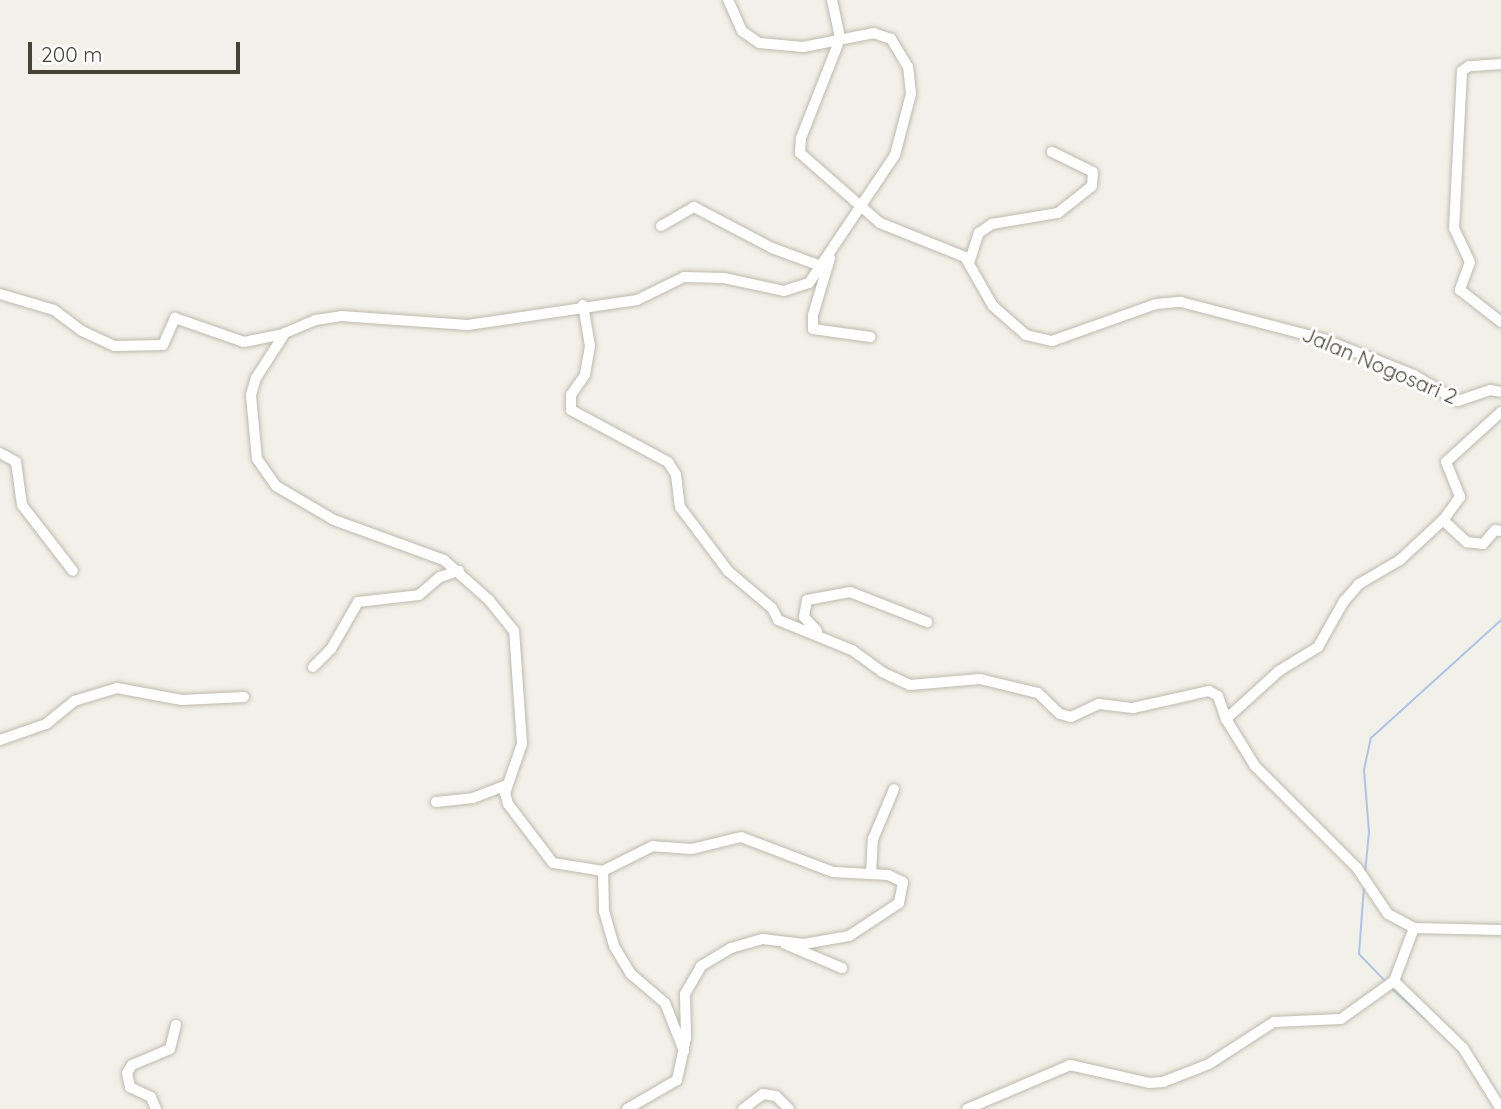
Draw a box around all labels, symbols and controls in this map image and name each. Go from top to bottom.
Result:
scale bar [32,28,243,72]
text: 200 m [41,41,103,67]
street label: Jalan Nogosari 2 [1299,321,1461,409]

